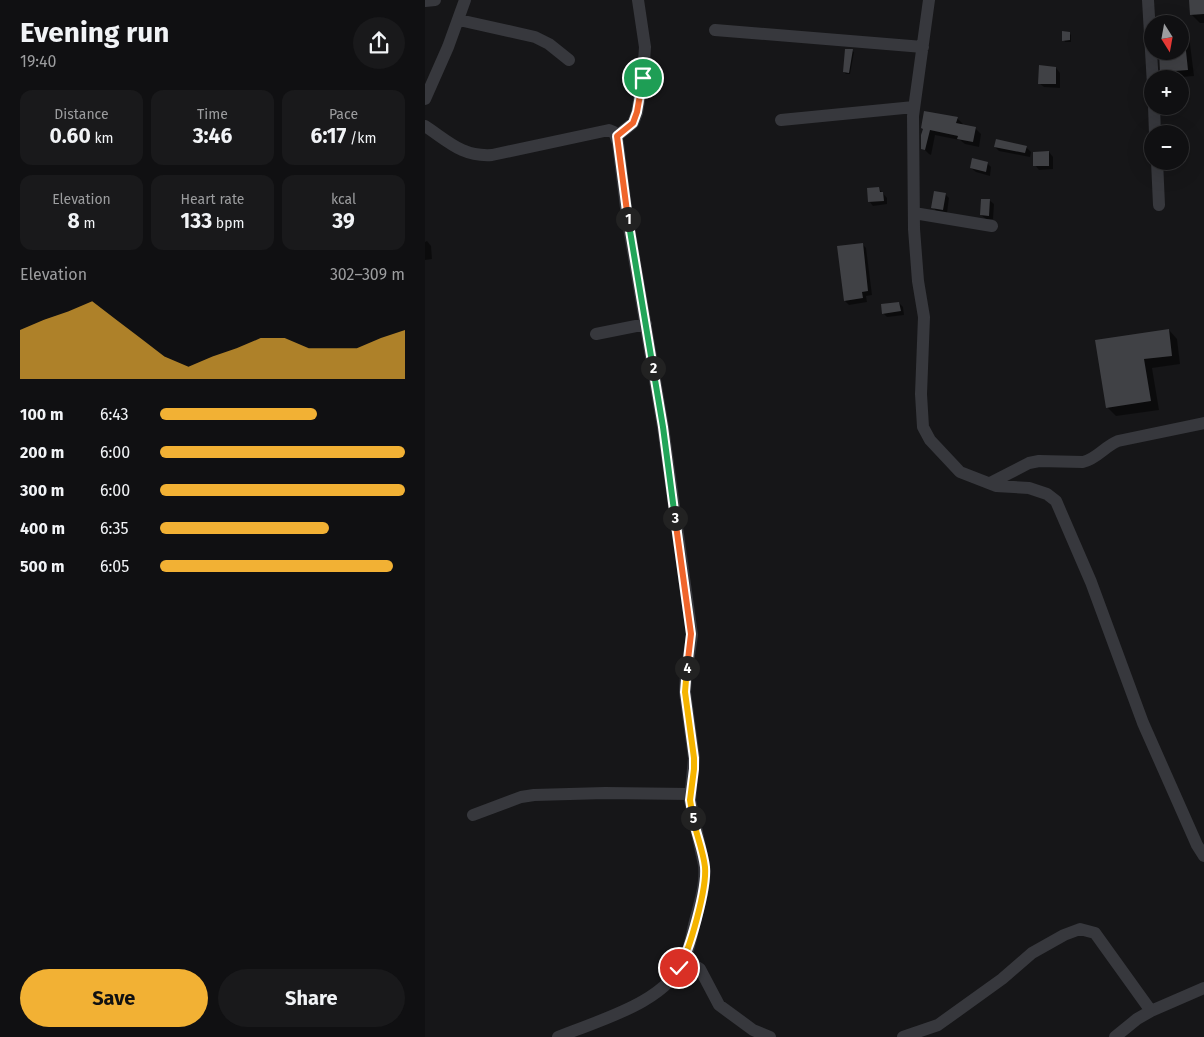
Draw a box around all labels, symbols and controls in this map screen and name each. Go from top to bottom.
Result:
north arrow [1144,15,1189,60]
map controls [1144,15,1189,170]
text: Evening run [20,16,169,49]
button: share [353,17,405,69]
text: 19:40 [20,52,57,71]
pin [622,57,664,99]
icon: arrive [629,64,657,92]
button: + [1144,70,1189,115]
text: Distance [54,106,109,123]
text: Time [197,106,228,123]
text: Pace [329,106,358,123]
text: 0.60 [49,123,91,149]
text: 3:46 [193,123,232,149]
text: 6:17 [311,123,346,149]
button: − [1144,125,1189,170]
text: km [91,130,114,147]
text: /km [346,130,376,147]
text: Elevation [52,191,111,208]
text: Heart rate [181,191,244,208]
text: kcal [331,191,356,208]
pin: 1 [615,206,641,232]
text: 8 [68,208,80,234]
text: 133 [181,208,212,234]
text: 39 [332,208,355,234]
text: 1 [625,211,632,228]
text: m [80,215,95,232]
text: bpm [212,215,244,232]
text: Elevation [20,265,87,284]
text: 302–309 m [330,265,405,284]
pin: 2 [641,356,665,380]
text: 2 [650,360,657,377]
text: 100 m [20,405,63,424]
text: 6:43 [100,405,129,424]
text: 200 m [20,443,64,462]
text: 6:00 [100,443,130,462]
text: 300 m [20,481,64,500]
text: 6:00 [100,481,130,500]
pin: 3 [663,506,687,530]
text: 3 [672,510,679,527]
text: 400 m [20,519,65,538]
text: 6:35 [100,519,129,538]
text: 500 m [20,557,65,576]
text: 6:05 [100,557,129,576]
pin: 4 [675,656,699,680]
text: 4 [684,660,691,677]
pin: 5 [681,806,705,830]
text: 5 [690,810,697,827]
pin [658,947,700,989]
icon: check [665,954,693,982]
button: Save [20,969,208,1027]
button: Share [218,969,405,1027]

